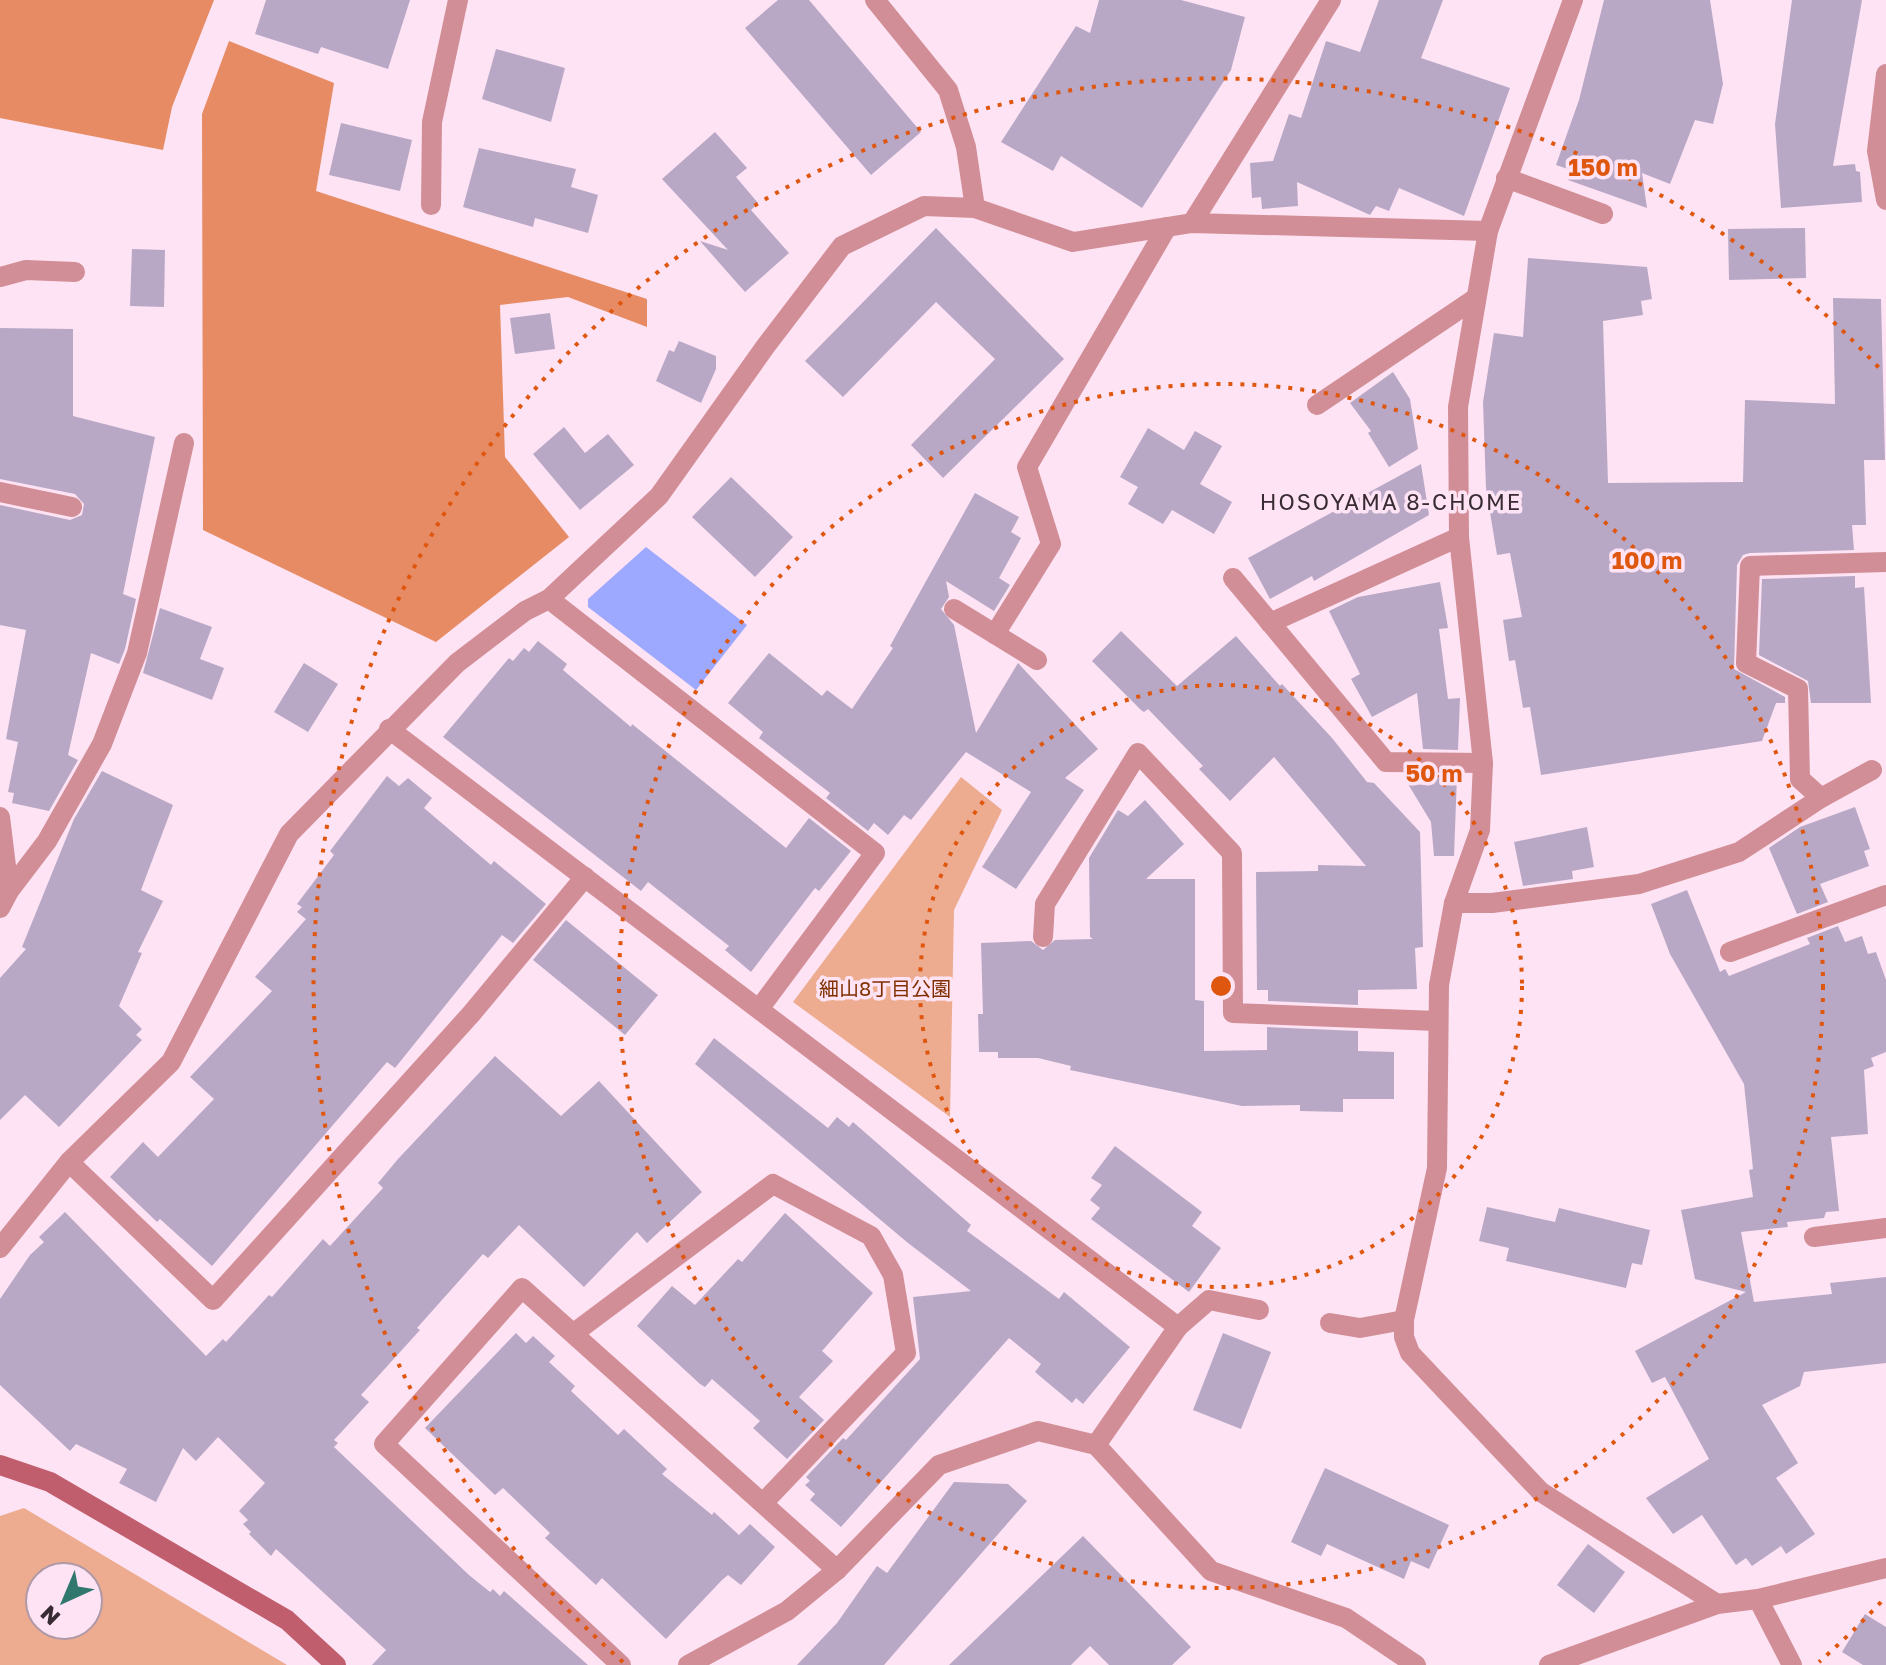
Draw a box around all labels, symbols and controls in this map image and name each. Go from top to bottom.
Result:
text: 150 m [1568,152,1638,181]
district label: HOSOYAMA 8-CHOME [1260,488,1522,515]
text: 100 m [1612,545,1682,574]
text: 50 m [1405,758,1463,787]
centre of rings [1207,972,1235,1000]
park label: 細山8丁目公園 [819,976,951,1000]
north arrow [24,1561,104,1641]
text: N [34,1600,65,1631]

